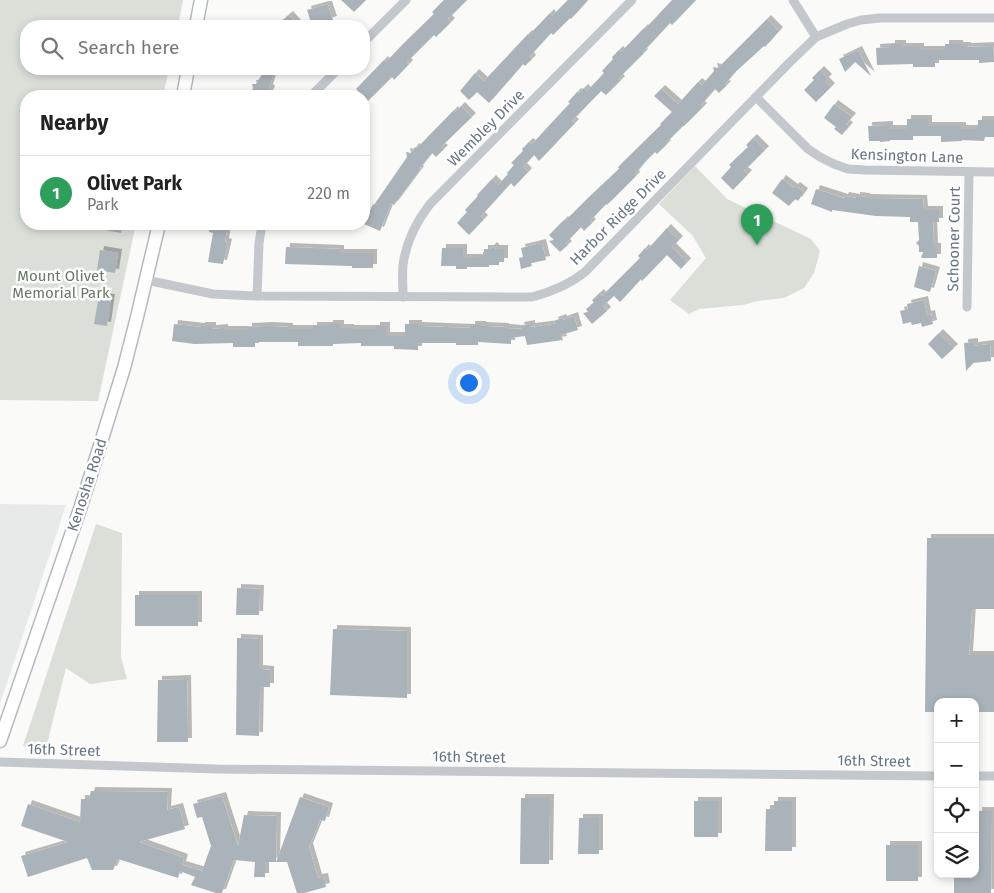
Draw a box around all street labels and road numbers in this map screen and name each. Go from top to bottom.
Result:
street label: Wembley Drive [444,86,528,170]
street label: Kensington Lane [850,145,964,167]
street label: Harbor Ridge Drive [566,165,670,269]
street label: Schooner Court [944,186,964,292]
street label: Kenosha Road [63,436,111,534]
street label: 16th Street [27,740,102,760]
street label: 16th Street [432,747,506,767]
street label: 16th Street [837,751,911,771]

